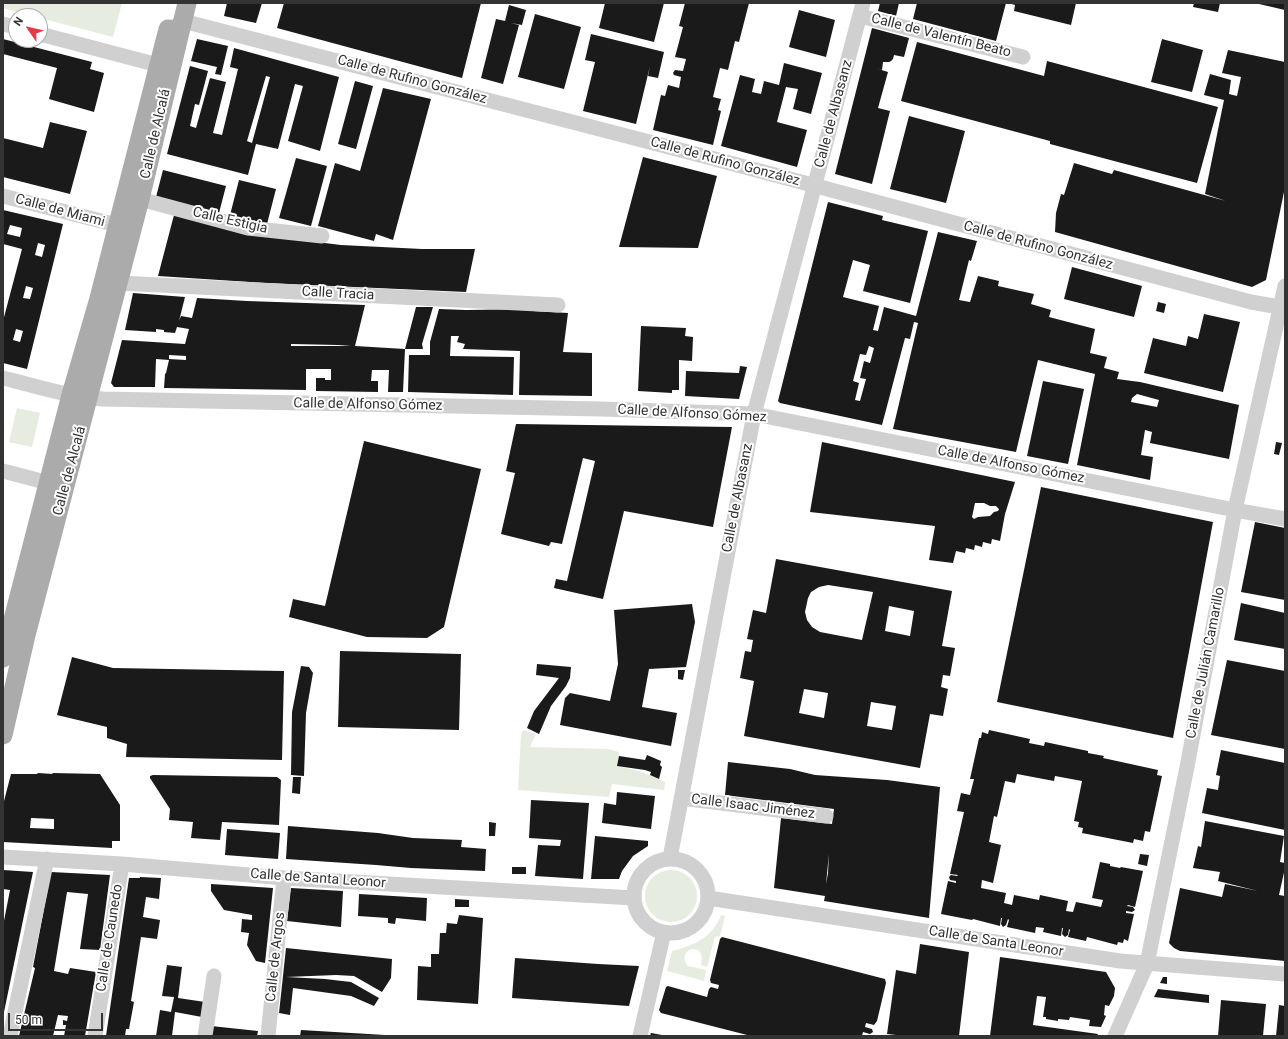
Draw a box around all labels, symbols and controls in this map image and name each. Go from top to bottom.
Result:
north arrow [8,8,48,48]
street label: Calle de Valentín Beato [869,10,1013,62]
text: N [11,15,26,28]
street label: Calle de Rufino González [335,52,489,108]
street label: Calle de Albasanz [812,58,856,170]
street label: Calle de Alcalá [137,87,175,181]
street label: Calle de Rufino González [648,134,802,190]
street label: Calle de Miami [13,191,107,231]
street label: Calle Estigia [191,204,269,238]
street label: Calle de Rufino González [961,218,1115,274]
street label: Calle Tracia [301,284,375,304]
street label: Calle de Alfonso Gómez [293,395,443,415]
street label: Calle de Alfonso Gómez [617,402,767,426]
street label: Calle de Alcalá [50,425,90,517]
street label: Calle de Albasanz [719,442,757,554]
street label: Calle de Alfonso Gómez [936,443,1086,487]
street label: Calle de Julián Camarillo [1183,586,1229,740]
street label: Calle Isaac Jiménez [690,791,816,823]
street label: Calle de Santa Leonor [250,866,386,892]
street label: Calle de Caunedo [93,883,127,993]
street label: Calle de Argos [263,911,289,1003]
street label: Calle de Santa Leonor [928,923,1064,961]
scale bar [10,1005,105,1031]
text: 50 m [15,1013,42,1027]

